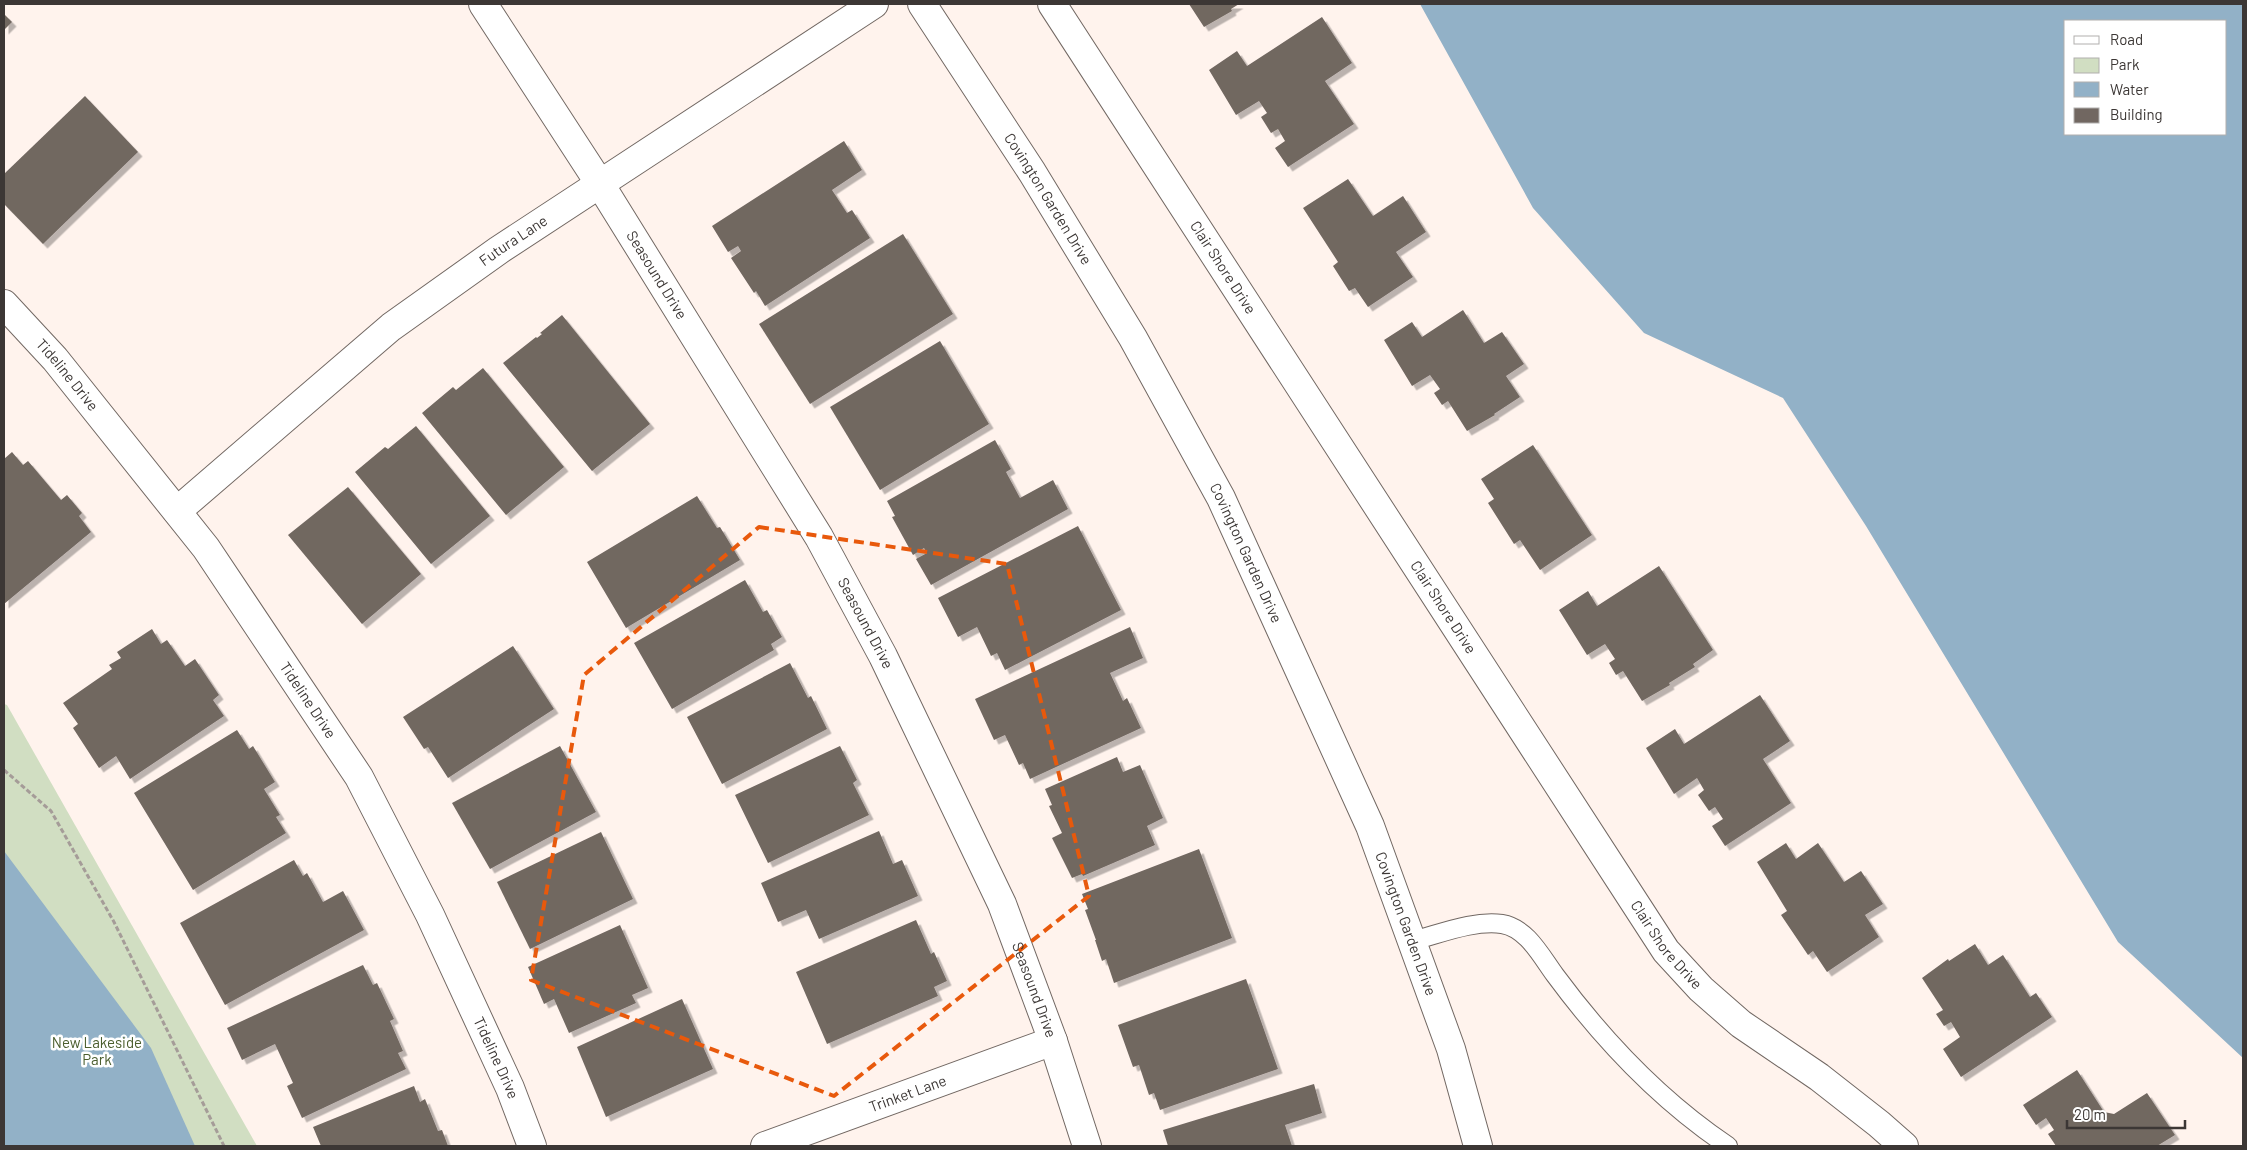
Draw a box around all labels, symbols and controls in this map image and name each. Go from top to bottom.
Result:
legend [2064,20,2227,135]
text: Road [2110,30,2143,48]
text: Park [2110,55,2140,73]
text: Water [2110,80,2149,98]
text: Building [2110,105,2163,123]
street label: Covington Garden Drive [1001,129,1096,268]
street label: Futura Lane [475,211,550,269]
street label: Clair Shore Drive [1187,217,1260,317]
street label: Seasound Drive [623,227,692,322]
street label: Tideline Drive [33,335,103,414]
street label: Covington Garden Drive [1207,480,1286,625]
street label: Clair Shore Drive [1407,557,1481,657]
street label: Seasound Drive [835,574,898,671]
street label: Tideline Drive [277,658,340,741]
street label: Covington Garden Drive [1372,849,1441,998]
street label: Clair Shore Drive [1628,897,1707,992]
street label: Seasound Drive [1009,939,1061,1040]
street label: Tideline Drive [470,1014,523,1101]
park label: New Lakeside Park [52,1033,142,1068]
street label: Trinket Lane [866,1071,949,1115]
scale bar [2067,1098,2184,1130]
text: 20 m [2074,1105,2106,1123]

